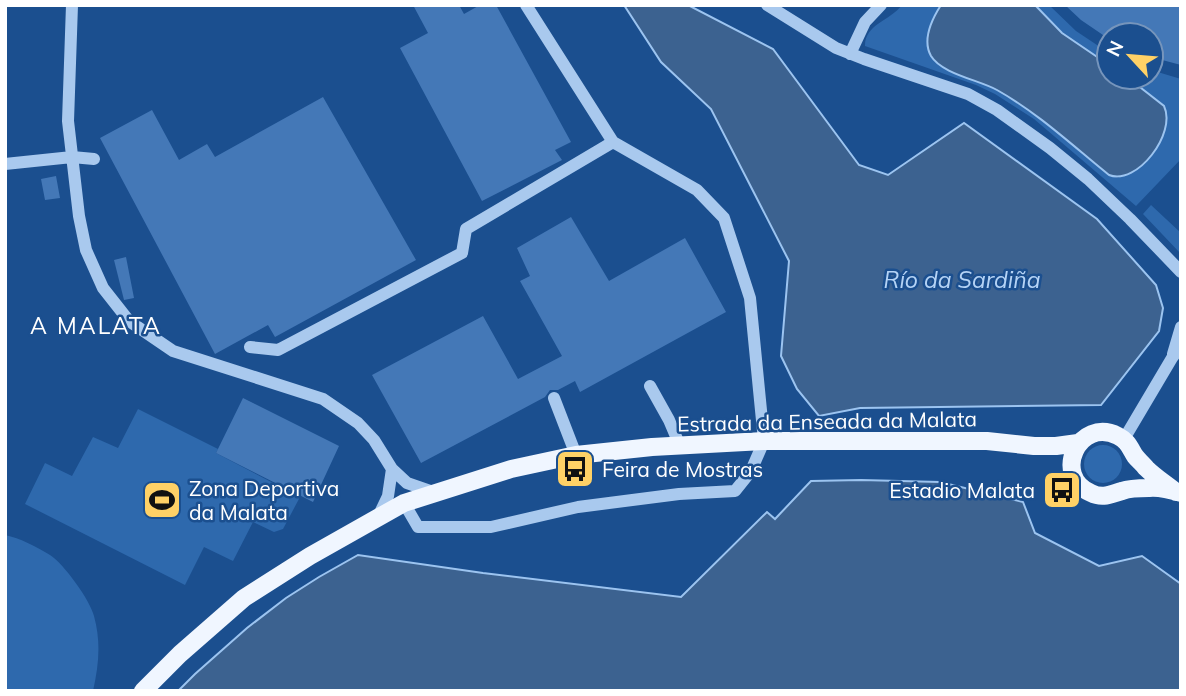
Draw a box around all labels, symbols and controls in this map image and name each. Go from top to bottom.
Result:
north arrow [1095,21,1165,91]
text: N [1101,37,1129,60]
water label: Río da Sardiña [883,265,1041,294]
district label: A MALATA [30,311,162,340]
street label: Estrada da Enseada da Malata [677,405,977,437]
bus stop icon: Feira de Mostras [554,448,596,490]
place label: Feira de Mostras [602,456,763,482]
bus stop icon: Estadio Malata [1041,469,1083,511]
place label: Zona Deportiva da Malata [189,475,339,525]
place label: Estadio Malata [889,477,1035,503]
sports icon: Zona Deportiva da Malata [141,479,183,521]

